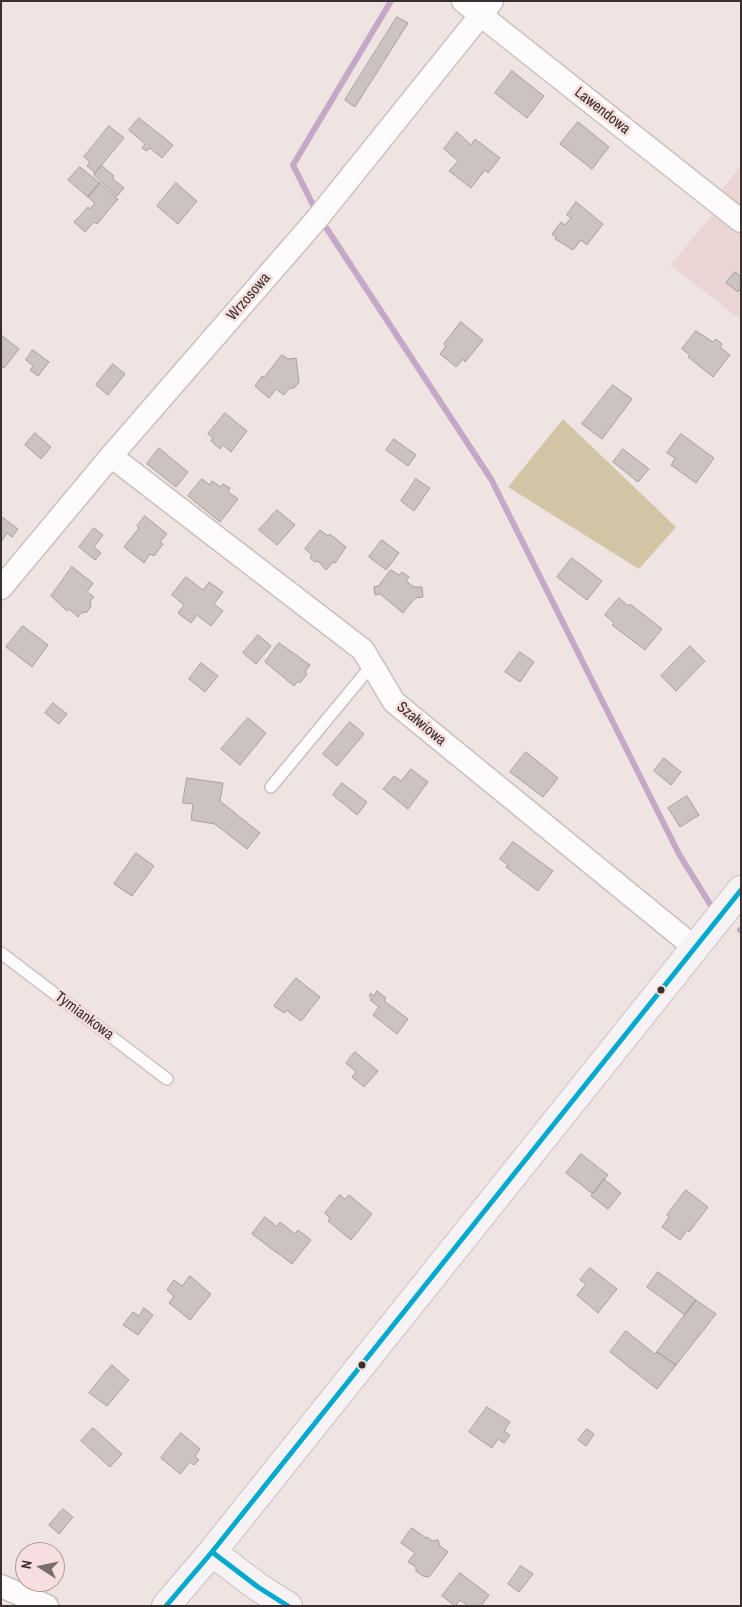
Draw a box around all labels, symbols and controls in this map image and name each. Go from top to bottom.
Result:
street label: Lawendowa [571,84,633,138]
street label: Wrzosowa [223,270,275,324]
street label: Szałwiowa [393,698,449,750]
unlabelled marker [656,985,666,995]
street label: Tymiankowa [51,988,117,1044]
unlabelled marker [357,1360,367,1370]
north arrow [15,1542,65,1592]
text: N [17,1559,36,1570]

